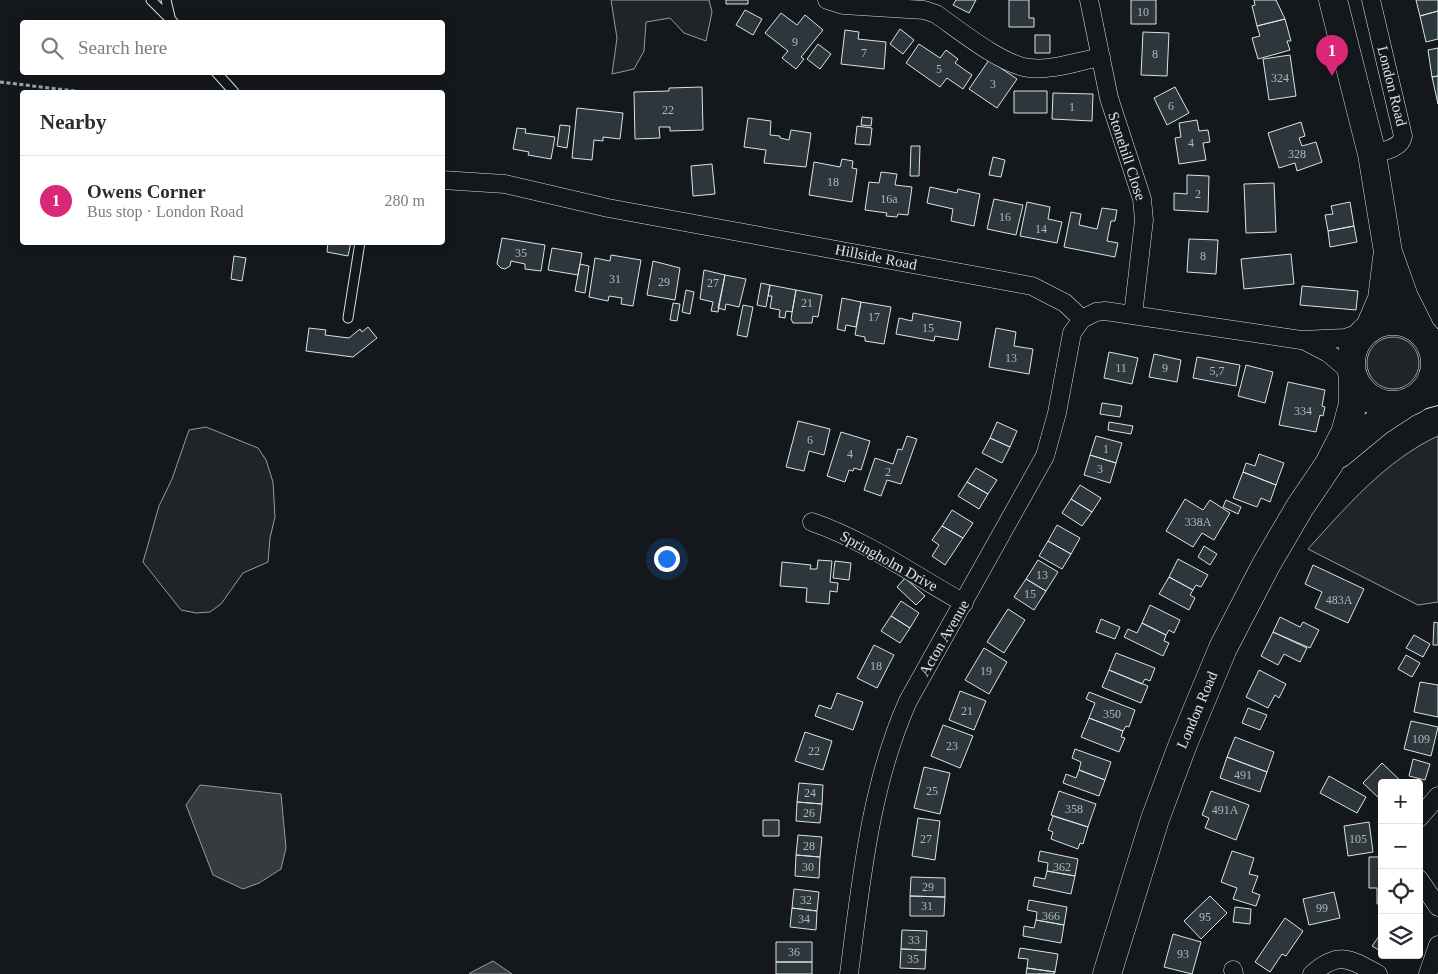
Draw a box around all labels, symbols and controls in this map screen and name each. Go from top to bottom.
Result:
house number: 10 [1137,5,1149,19]
search box [20,20,445,75]
icon: search [38,34,66,62]
house number: 9 [792,35,798,49]
pin: 1 [1316,35,1348,76]
text: Search here [78,37,167,58]
street label: London Road [1374,44,1410,128]
house number: 7 [861,46,867,60]
house number: 8 [1152,47,1158,61]
house number: 5 [936,62,942,76]
house number: 324 [1271,71,1289,85]
house number: 3 [990,77,996,91]
house number: 6 [1168,99,1174,113]
house number: 1 [1069,100,1075,114]
house number: 22 [662,103,674,117]
text: Nearby [40,110,107,134]
street label: Stonehill Close [1105,110,1149,203]
house number: 4 [1188,136,1194,150]
house number: 328 [1288,147,1306,161]
house number: 18 [827,175,839,189]
text: Owens Corner [87,181,206,202]
house number: 2 [1195,187,1201,201]
text: 1 [52,192,60,209]
text: 280 m [385,192,425,209]
house number: 16a [880,192,898,206]
text: Bus stop · London Road [87,203,243,220]
house number: 16 [999,210,1011,224]
house number: 14 [1035,222,1047,236]
street label: Hillside Road [834,241,919,273]
house number: 35 [515,246,527,260]
house number: 8 [1200,249,1206,263]
house number: 31 [609,272,621,286]
house number: 29 [658,275,670,289]
house number: 27 [707,276,719,290]
house number: 21 [801,296,813,310]
house number: 17 [868,310,880,324]
house number: 15 [922,321,934,335]
house number: 13 [1005,351,1017,365]
house number: 11 [1115,361,1127,375]
house number: 9 [1162,361,1168,375]
house number: 5,7 [1210,364,1225,378]
house number: 334 [1294,404,1312,418]
house number: 6 [807,433,813,447]
house number: 1 [1103,442,1109,456]
house number: 4 [847,447,853,461]
house number: 3 [1097,462,1103,476]
house number: 2 [885,465,891,479]
house number: 338A [1185,515,1212,529]
street label: Springholm Drive [838,528,941,595]
your location [654,546,680,572]
house number: 13 [1036,568,1048,582]
house number: 15 [1024,587,1036,601]
house number: 483A [1326,593,1353,607]
street label: Acton Avenue [916,597,972,679]
house number: 18 [870,659,882,673]
house number: 19 [980,664,992,678]
street label: London Road [1174,669,1221,751]
house number: 21 [961,704,973,718]
house number: 350 [1103,707,1121,721]
house number: 109 [1412,732,1430,746]
house number: 23 [946,739,958,753]
house number: 22 [808,744,820,758]
house number: 491 [1234,768,1252,782]
map controls [1378,779,1423,959]
button: + [1378,779,1423,824]
house number: 25 [926,784,938,798]
house number: 24 [804,786,816,800]
house number: 358 [1065,802,1083,816]
house number: 491A [1212,803,1239,817]
house number: 26 [803,806,815,820]
button: − [1378,824,1423,869]
house number: 27 [920,832,932,846]
house number: 105 [1349,832,1367,846]
house number: 28 [803,839,815,853]
house number: 30 [802,860,814,874]
house number: 362 [1053,860,1071,874]
button: locate [1378,869,1423,914]
house number: 29 [922,880,934,894]
house number: 32 [800,893,812,907]
house number: 31 [921,899,933,913]
house number: 99 [1316,901,1328,915]
house number: 366 [1042,909,1060,923]
house number: 95 [1199,910,1211,924]
house number: 34 [798,912,810,926]
button: layers [1378,914,1423,959]
house number: 33 [908,933,920,947]
house number: 36 [788,945,800,959]
house number: 93 [1177,947,1189,961]
house number: 35 [907,952,919,966]

